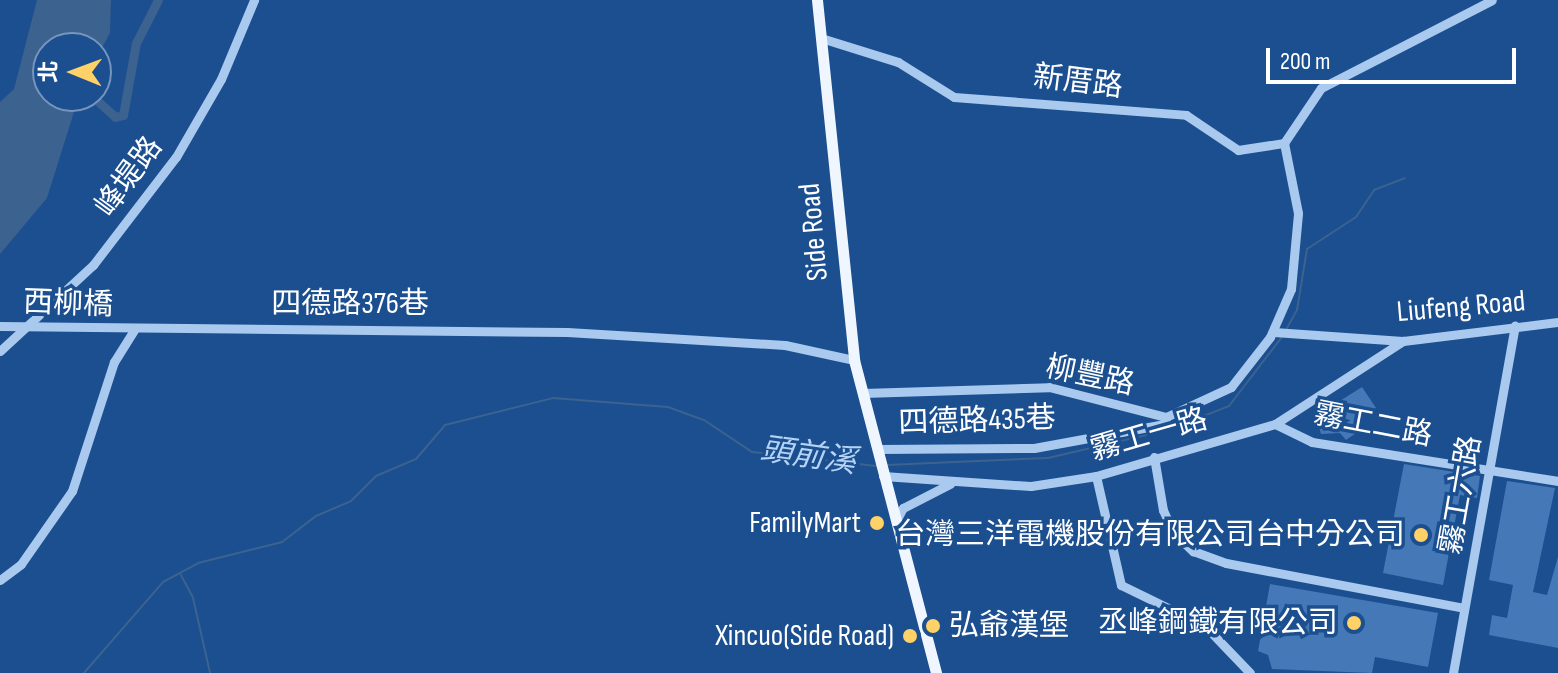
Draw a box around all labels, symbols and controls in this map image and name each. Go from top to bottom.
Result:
north arrow [32,32,112,112]
scale bar [1270,32,1520,82]
text: 200 m [1280,47,1331,76]
street label: 新厝路 [1031,59,1125,105]
text: 北 [36,60,63,83]
street label: 峰堤路 [88,130,170,224]
street label: Side Road [792,182,836,282]
street label: Liufeng Road [1395,283,1527,331]
street label: 西柳橋 [22,284,114,324]
street label: 四德路376巷 [271,286,429,322]
street label: 柳豐路 [1042,349,1138,403]
street label: 霧工二路 [1311,396,1435,454]
street label: 四德路435巷 [898,400,1056,442]
street label: 霧工一路 [1086,401,1212,469]
water label: 頭前溪 [758,431,858,483]
street label: 霧工六路 [1433,433,1489,557]
place label: FamilyMart [749,505,861,541]
marker: FamilyMart [868,514,886,532]
place label: 台灣三洋電機股份有限公司台中分公司 [895,517,1405,553]
marker: 台灣三洋電機股份有限公司台中分公司 [1412,526,1430,544]
place label: 丞峰鋼鐵有限公司 [1098,605,1338,641]
place label: 弘爺漢堡 [949,608,1069,644]
marker: 丞峰鋼鐵有限公司 [1345,614,1363,632]
marker: 弘爺漢堡 [924,617,942,635]
place label: Xincuo(Side Road) [715,618,894,654]
marker: Xincuo(Side Road) [901,627,919,645]

